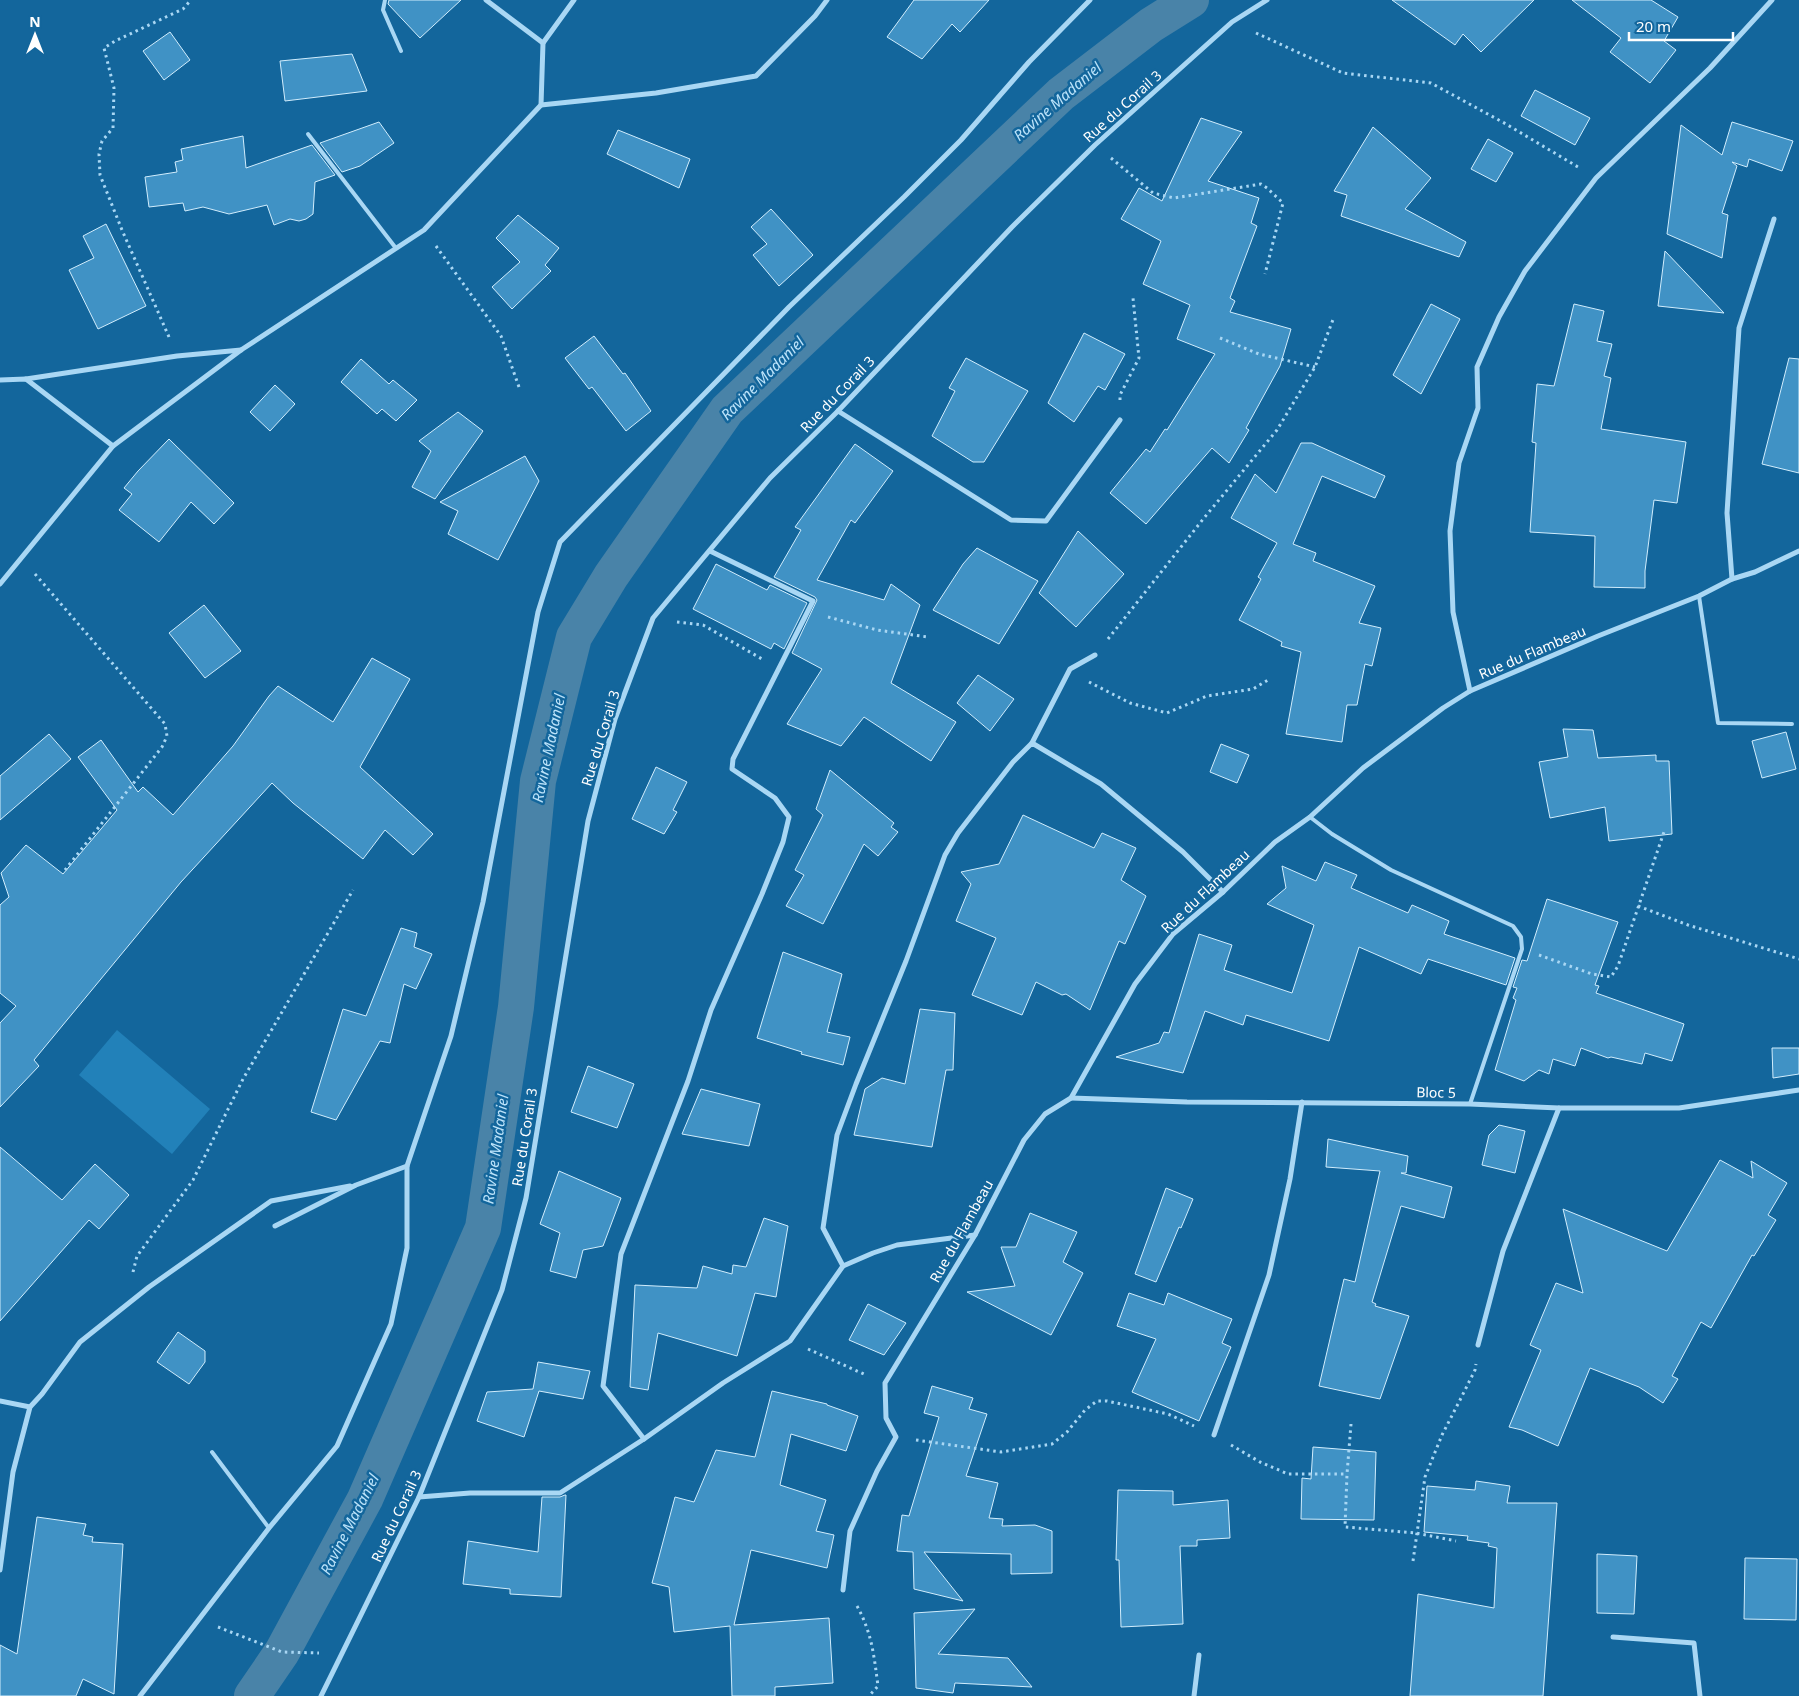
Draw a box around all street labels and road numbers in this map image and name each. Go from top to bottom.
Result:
street label: Rue du Corail 3 [1079,66,1165,146]
street label: Rue du Corail 3 [796,352,878,436]
street label: Rue du Flambeau [1476,621,1588,683]
street label: Rue du Corail 3 [576,688,624,788]
street label: Rue du Flambeau [1157,845,1253,937]
street label: Bloc 5 [1416,1082,1456,1102]
street label: Rue du Corail 3 [507,1086,541,1188]
street label: Rue du Flambeau [925,1176,997,1286]
street label: Rue du Corail 3 [366,1467,426,1565]

